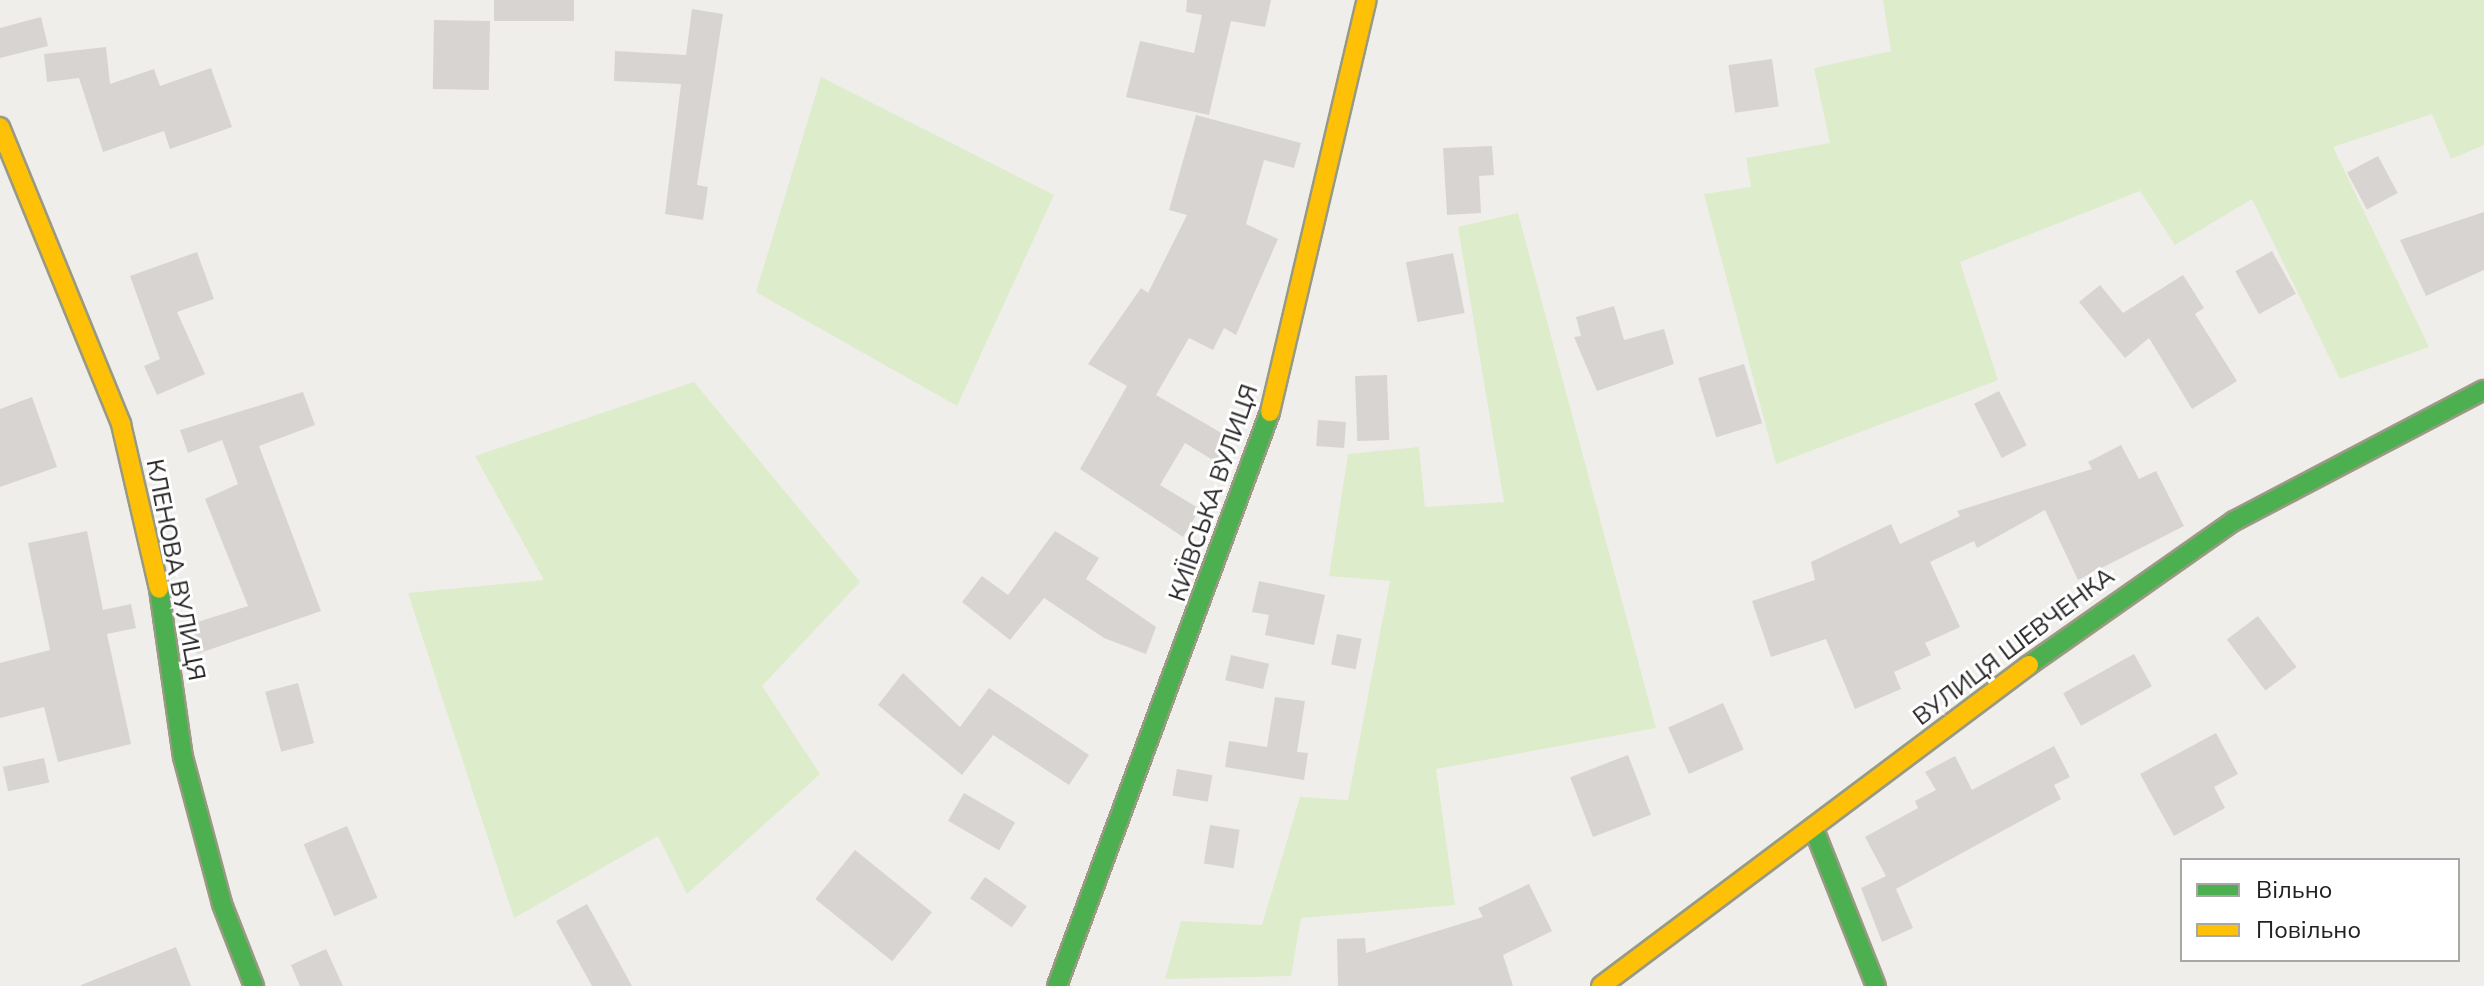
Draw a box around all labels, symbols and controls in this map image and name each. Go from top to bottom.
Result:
street label: КИЇВСЬКА ВУЛИЦЯ [1163,381,1265,605]
street label: КЛЕНОВА ВУЛИЦЯ [139,457,211,683]
street label: ВУЛИЦЯ ШЕВЧЕНКА [1908,562,2120,732]
legend [2180,858,2460,962]
text: Вільно [2256,874,2332,906]
text: Повільно [2256,914,2361,946]

